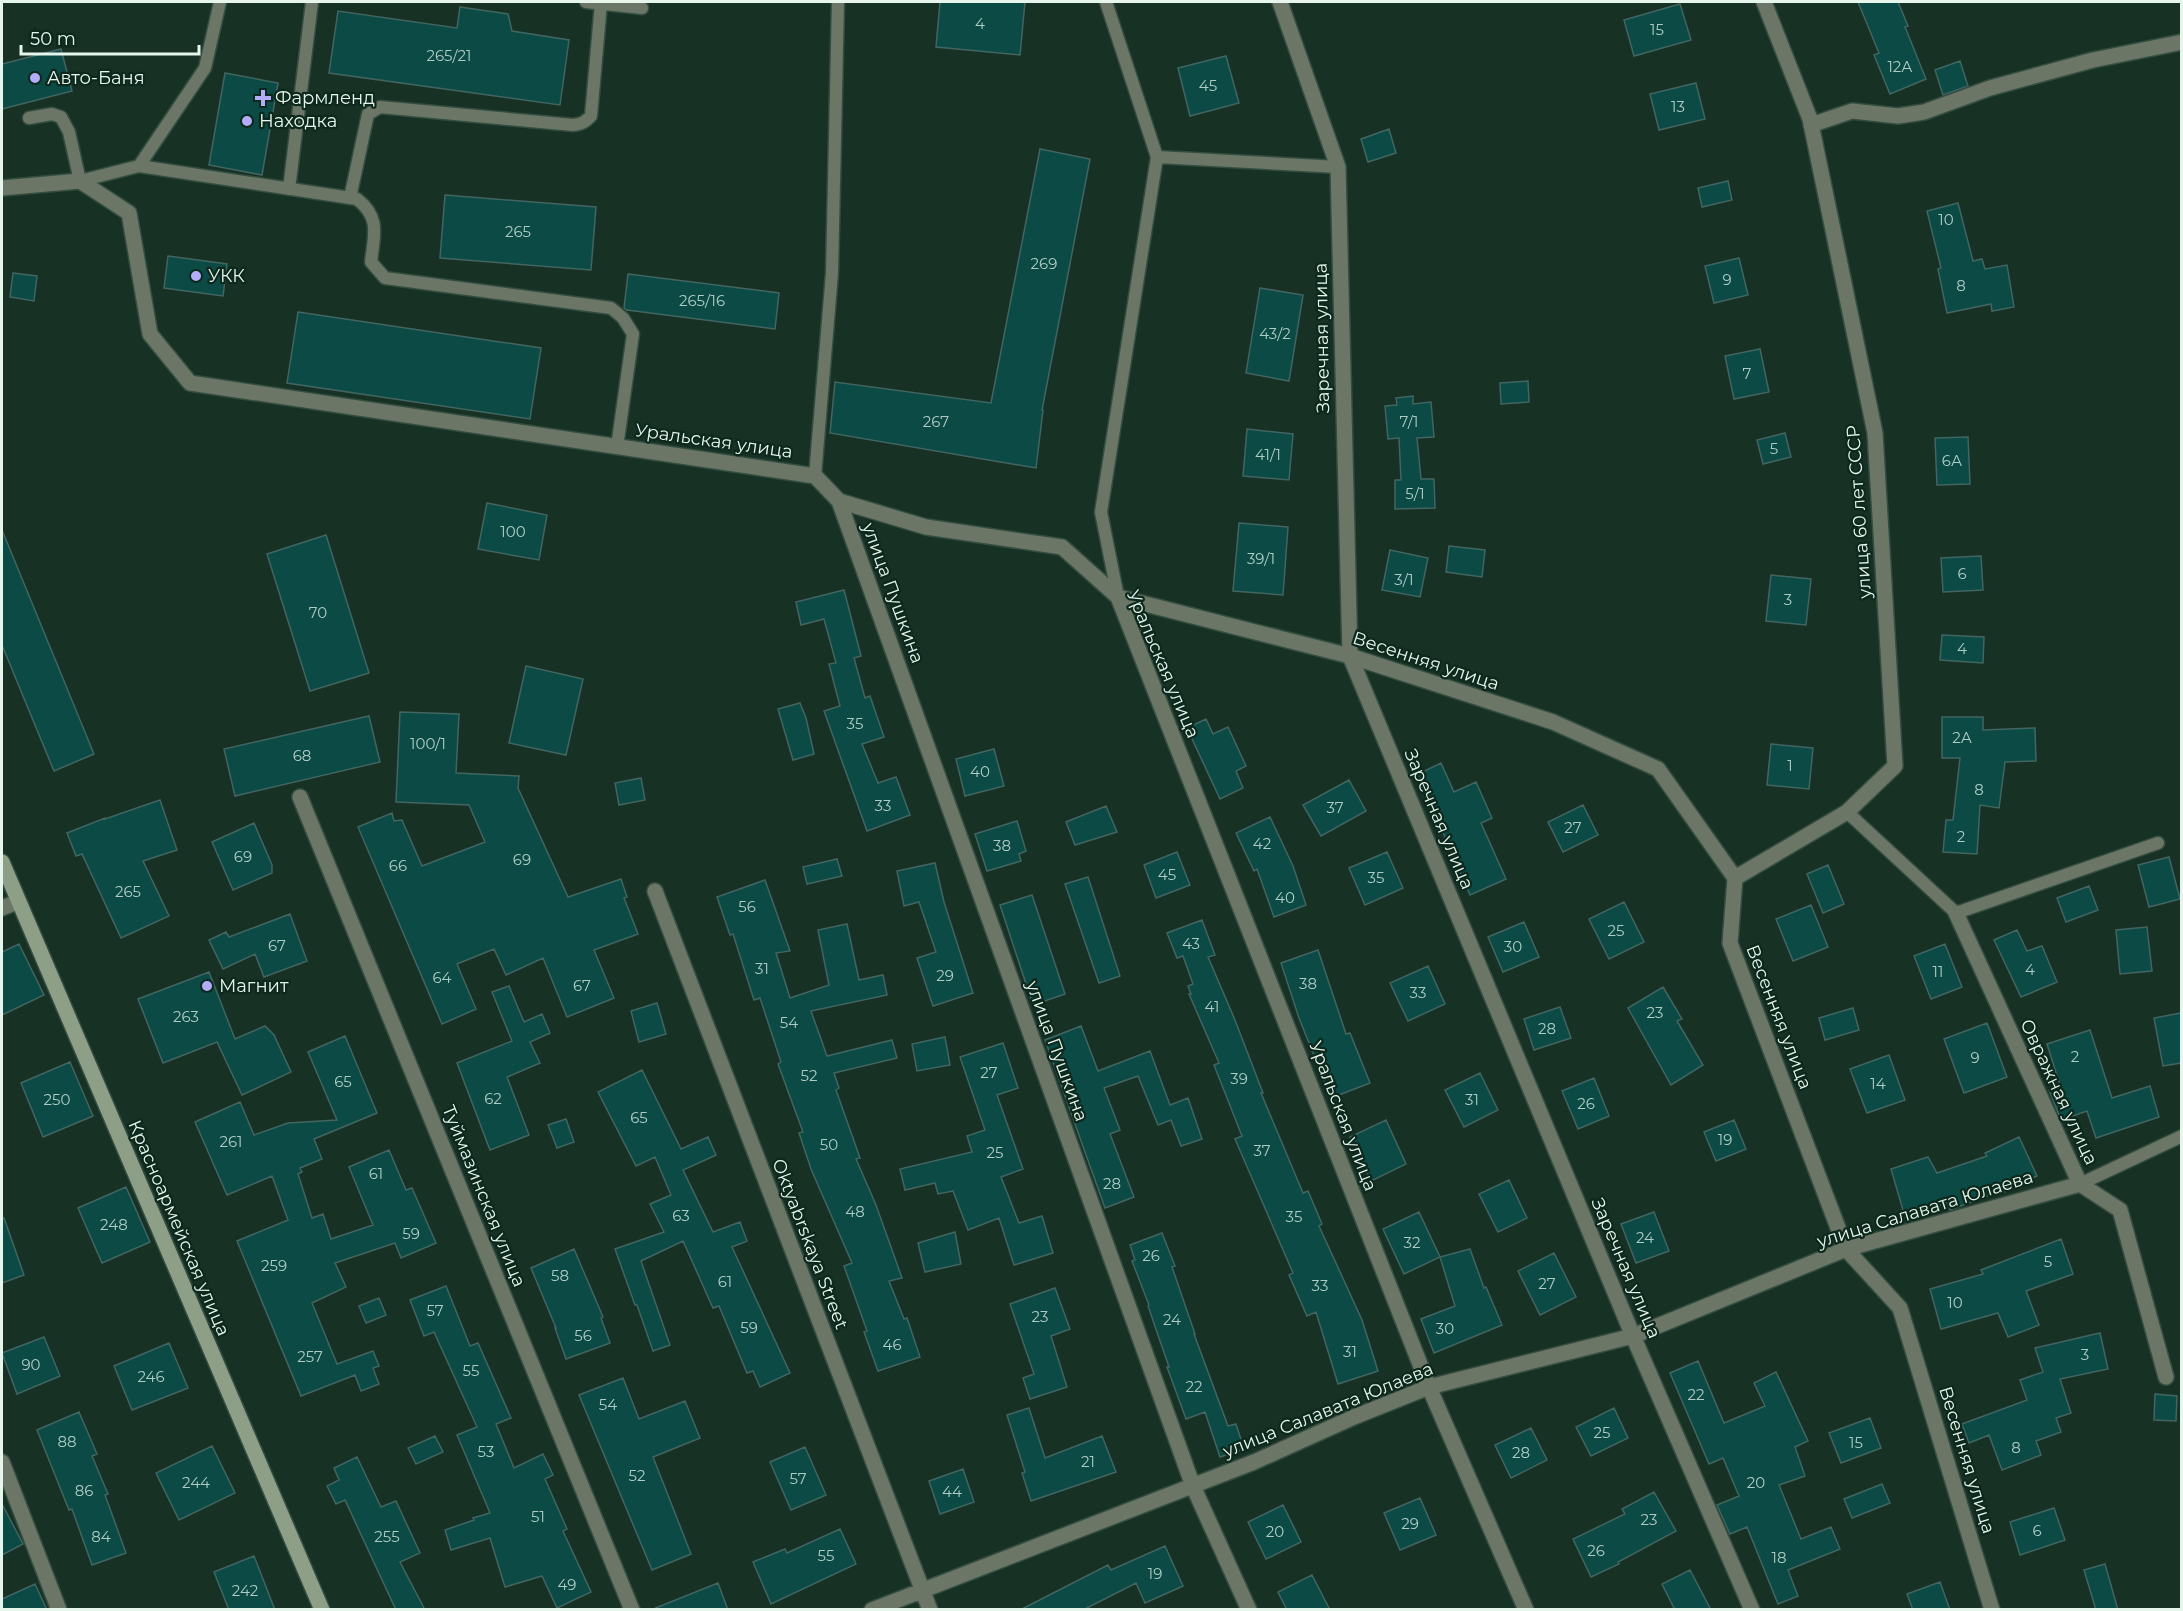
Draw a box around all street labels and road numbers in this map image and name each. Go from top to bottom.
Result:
street label: Заречная улица [1310,263,1334,413]
street label: Уральская улица [634,419,794,463]
street label: улица 60 лет СССР [1842,424,1876,601]
street label: улица Пушкина [857,519,929,666]
street label: Уральская улица [1122,587,1204,741]
street label: Весенняя улица [1350,627,1502,695]
street label: Заречная улица [1399,745,1479,893]
street label: Весенняя улица [1741,942,1817,1092]
street label: улица Пушкина [1021,977,1093,1124]
street label: Овражная улица [2016,1016,2102,1168]
street label: Уральская улица [1304,1038,1382,1194]
street label: Туймазинская улица [437,1102,531,1290]
street label: Красноармейская улица [124,1117,234,1339]
street label: Oktyabrskaya Street [767,1156,853,1332]
street label: улица Салавата Юлаева [1813,1166,2036,1253]
street label: Заречная улица [1586,1194,1666,1342]
street label: улица Салавата Юлаева [1219,1358,1436,1463]
street label: Весенняя улица [1934,1384,2000,1536]

